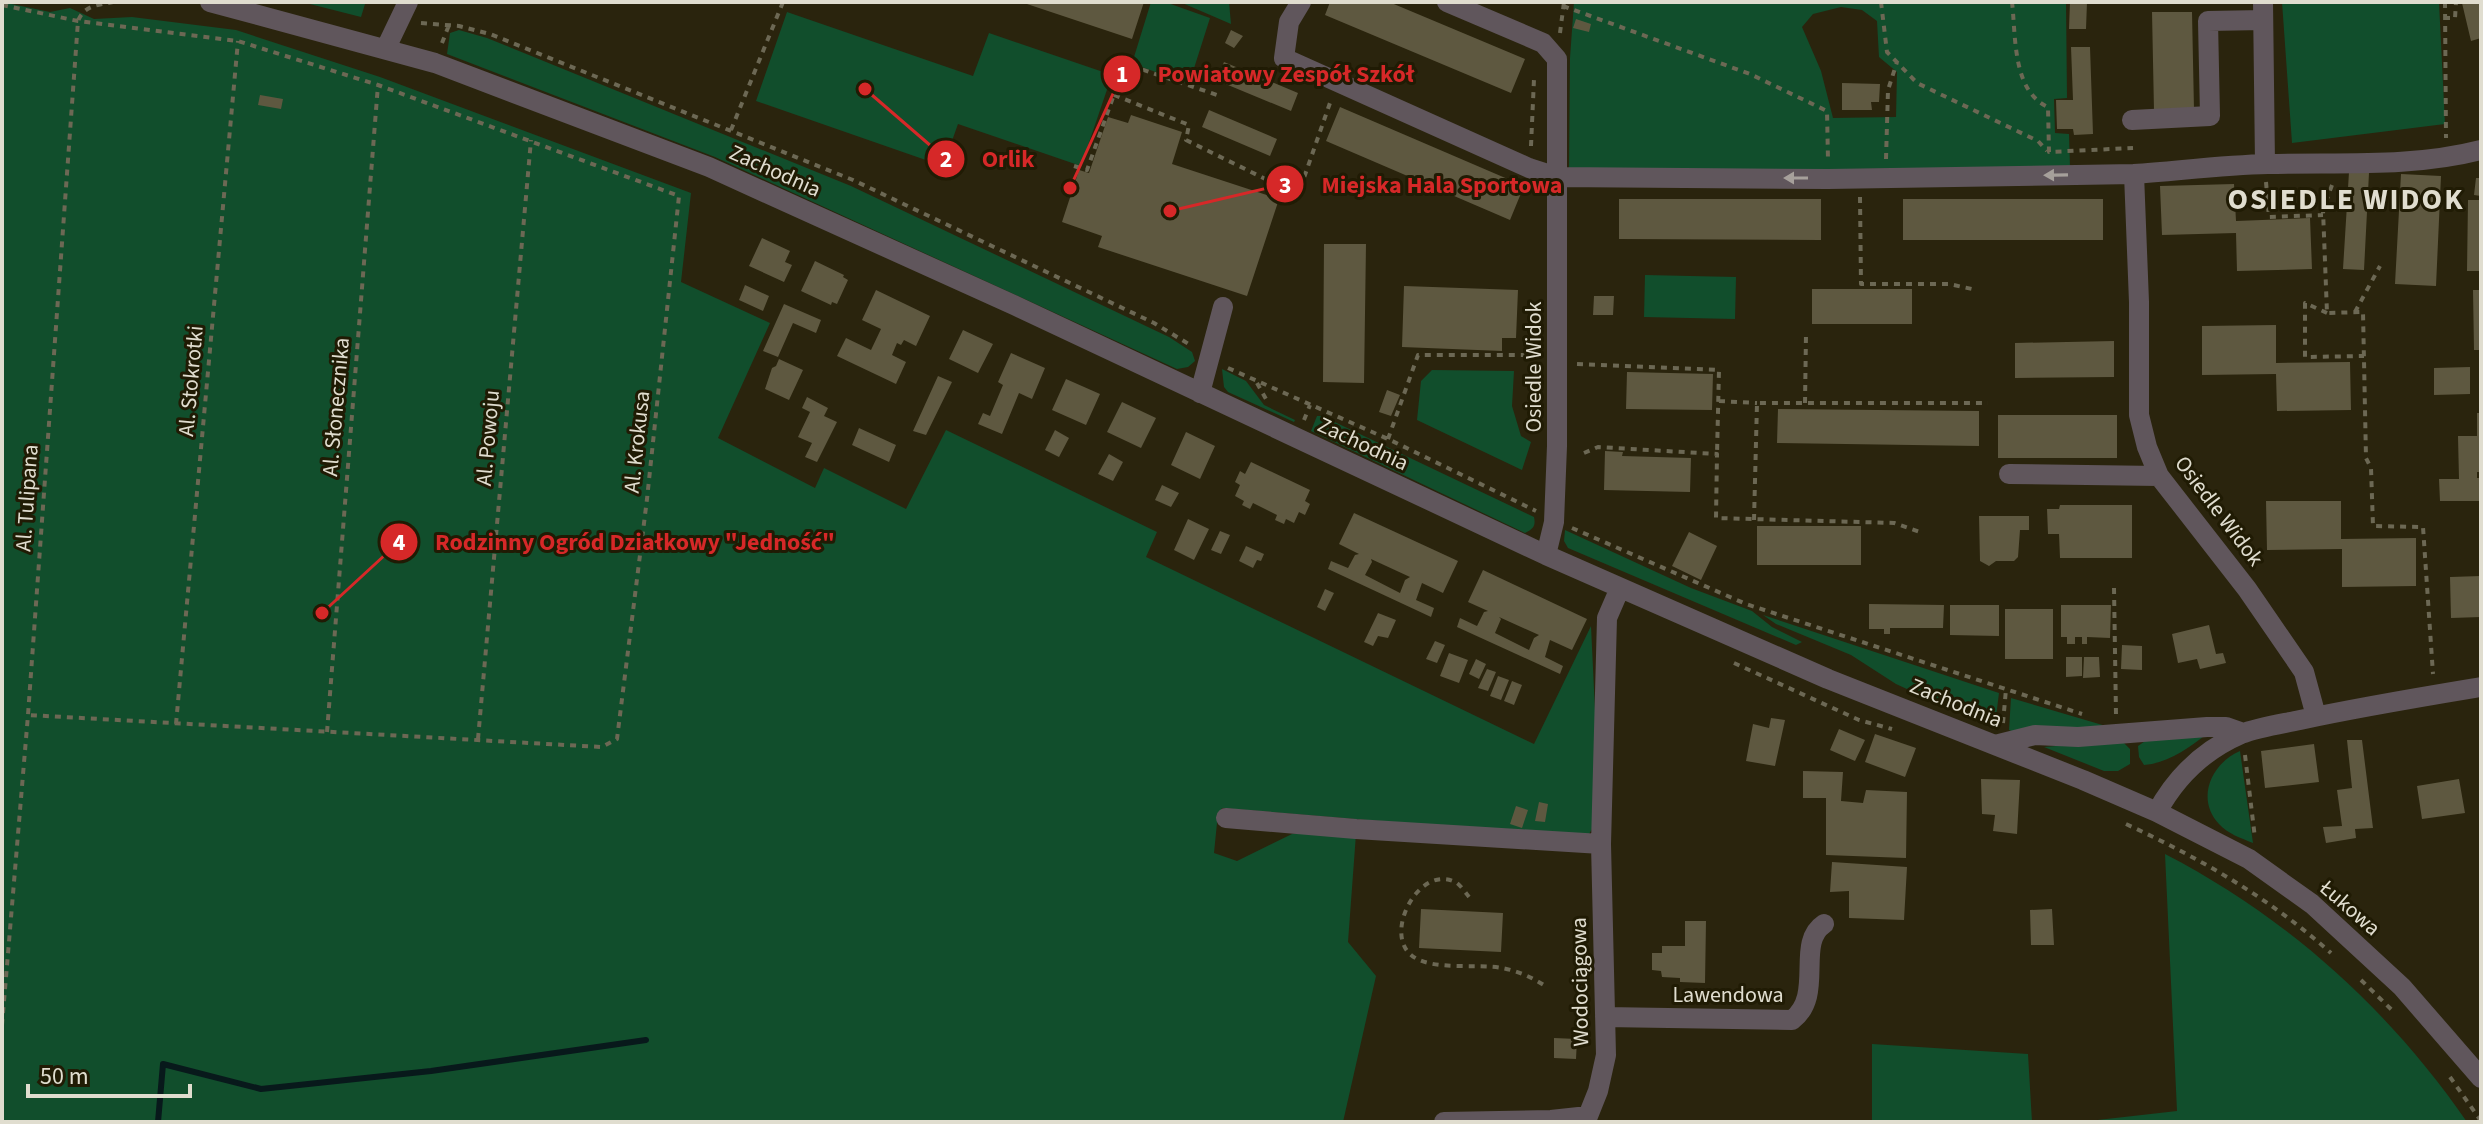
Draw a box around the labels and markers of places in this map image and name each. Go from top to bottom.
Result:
callout: Powiatowy Zespół Szkół [1102,50,1431,98]
callout: Orlik [926,135,1050,183]
callout: Miejska Hala Sportowa [1265,160,1579,208]
callout: Rodzinny Ogród Działkowy "Jedność" [379,518,851,566]

